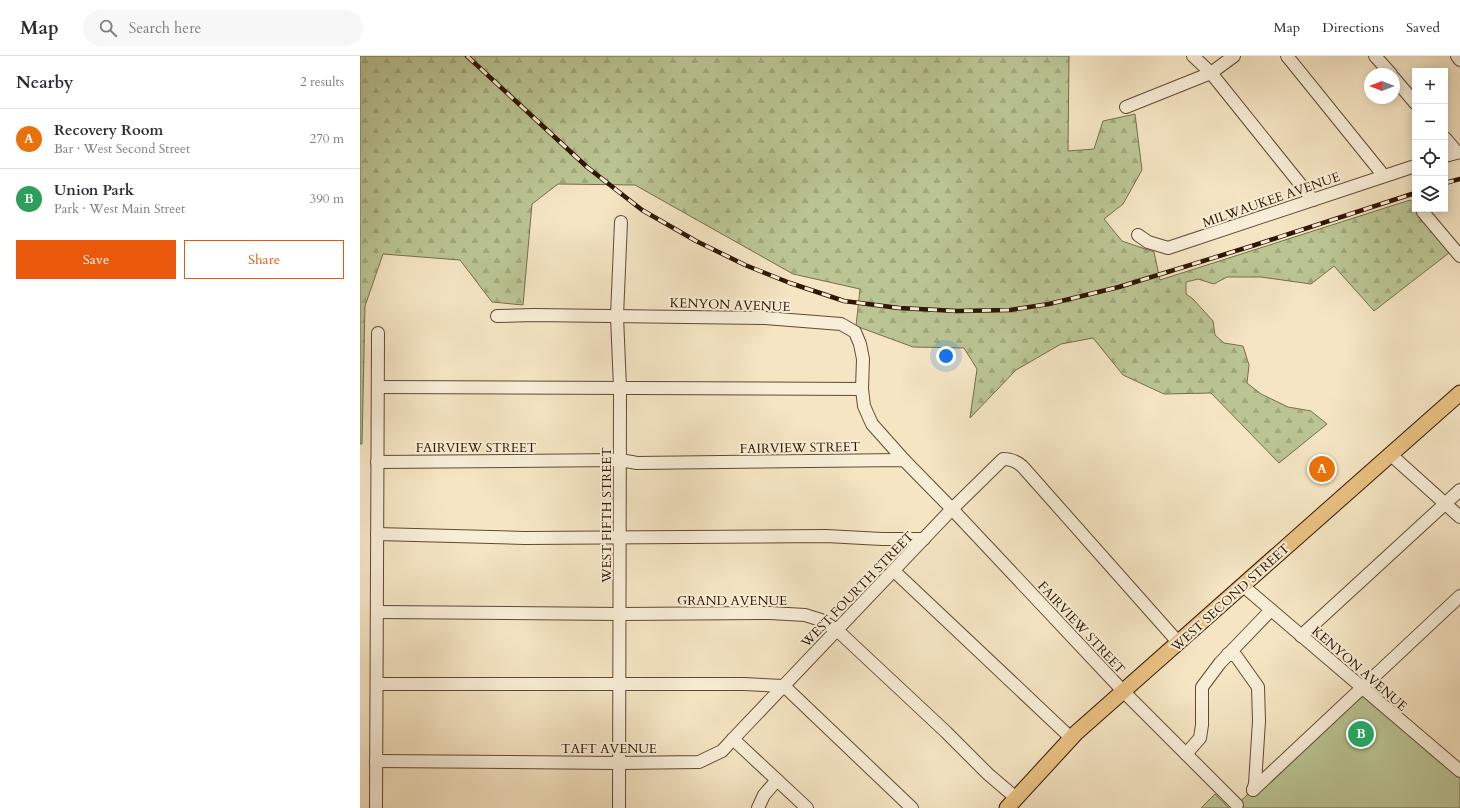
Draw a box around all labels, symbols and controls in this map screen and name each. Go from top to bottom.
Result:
search box [83,10,363,46]
text: Map [20,15,59,41]
icon: search [97,17,119,39]
text: Search here [129,18,201,38]
text: Map [1274,18,1300,37]
text: Directions [1322,18,1384,37]
text: Saved [1406,18,1440,37]
north arrow [1364,68,1400,104]
map controls [1412,68,1448,212]
button: + [1412,68,1448,104]
text: Nearby [16,71,73,94]
text: 2 results [300,73,344,91]
button: − [1412,104,1448,140]
text: Recovery Room [54,120,163,140]
text: A [24,130,34,148]
text: 270 m [310,130,344,148]
text: Bar · West Second Street [54,140,190,158]
button: locate [1412,140,1448,176]
street label: MILWAUKEE AVENUE [1200,168,1343,232]
button: layers [1412,176,1448,212]
text: Union Park [54,180,134,200]
text: B [24,190,34,208]
text: 390 m [310,190,344,208]
text: Park · West Main Street [54,200,185,218]
button: Save [16,240,176,279]
button: Share [184,240,344,279]
street label: KENYON AVENUE [669,294,791,316]
your location [936,346,956,366]
street label: FAIRVIEW STREET [740,438,861,458]
street label: FAIRVIEW STREET [416,439,537,457]
street label: WEST FIFTH STREET [598,447,616,584]
pin: A [1309,454,1335,484]
street label: WEST FOURTH STREET [797,527,918,652]
street label: WEST SECOND STREET [1167,539,1294,656]
street label: FAIRVIEW STREET [1034,577,1129,678]
street label: GRAND AVENUE [677,592,787,610]
street label: KENYON AVENUE [1308,622,1411,715]
pin: B [1348,719,1374,749]
street label: TAFT AVENUE [561,740,657,758]

